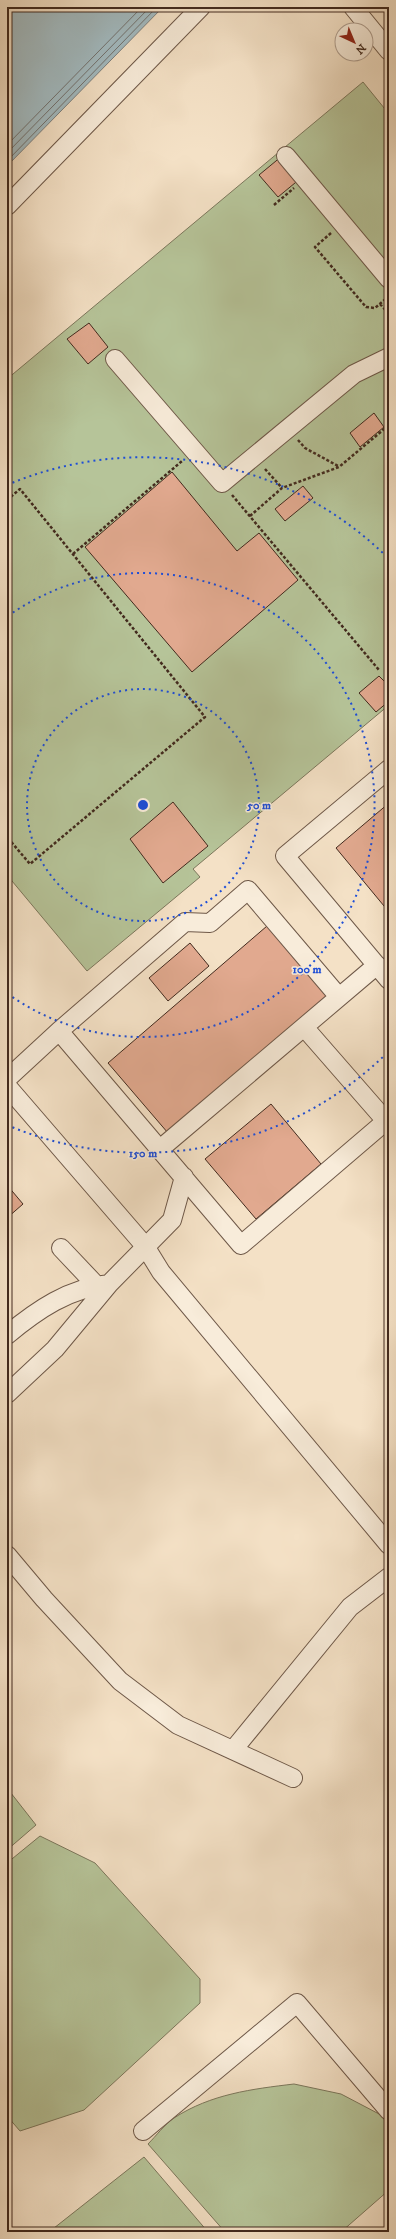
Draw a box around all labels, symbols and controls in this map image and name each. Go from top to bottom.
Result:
north arrow [334,22,374,62]
text: N [352,40,368,57]
centre of rings [136,798,150,812]
text: 50 m [246,798,271,813]
text: 100 m [293,962,321,977]
text: 150 m [129,1146,157,1161]

